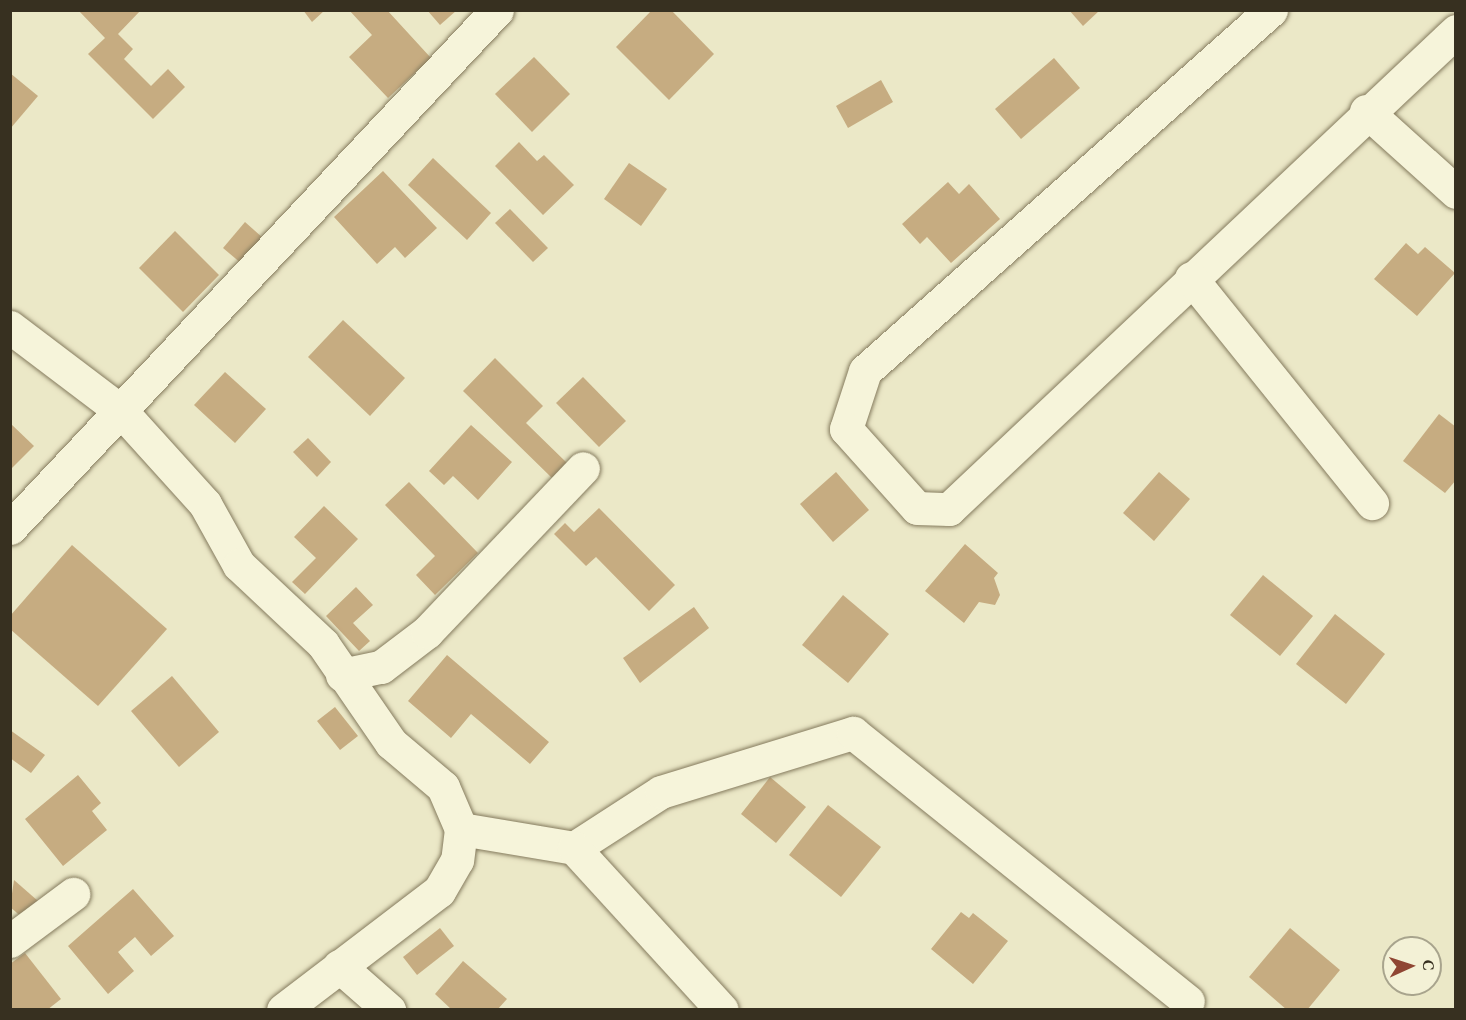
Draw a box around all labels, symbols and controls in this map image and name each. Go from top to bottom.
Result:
north arrow [1382,936,1442,996]
text: С [1416,959,1440,971]

